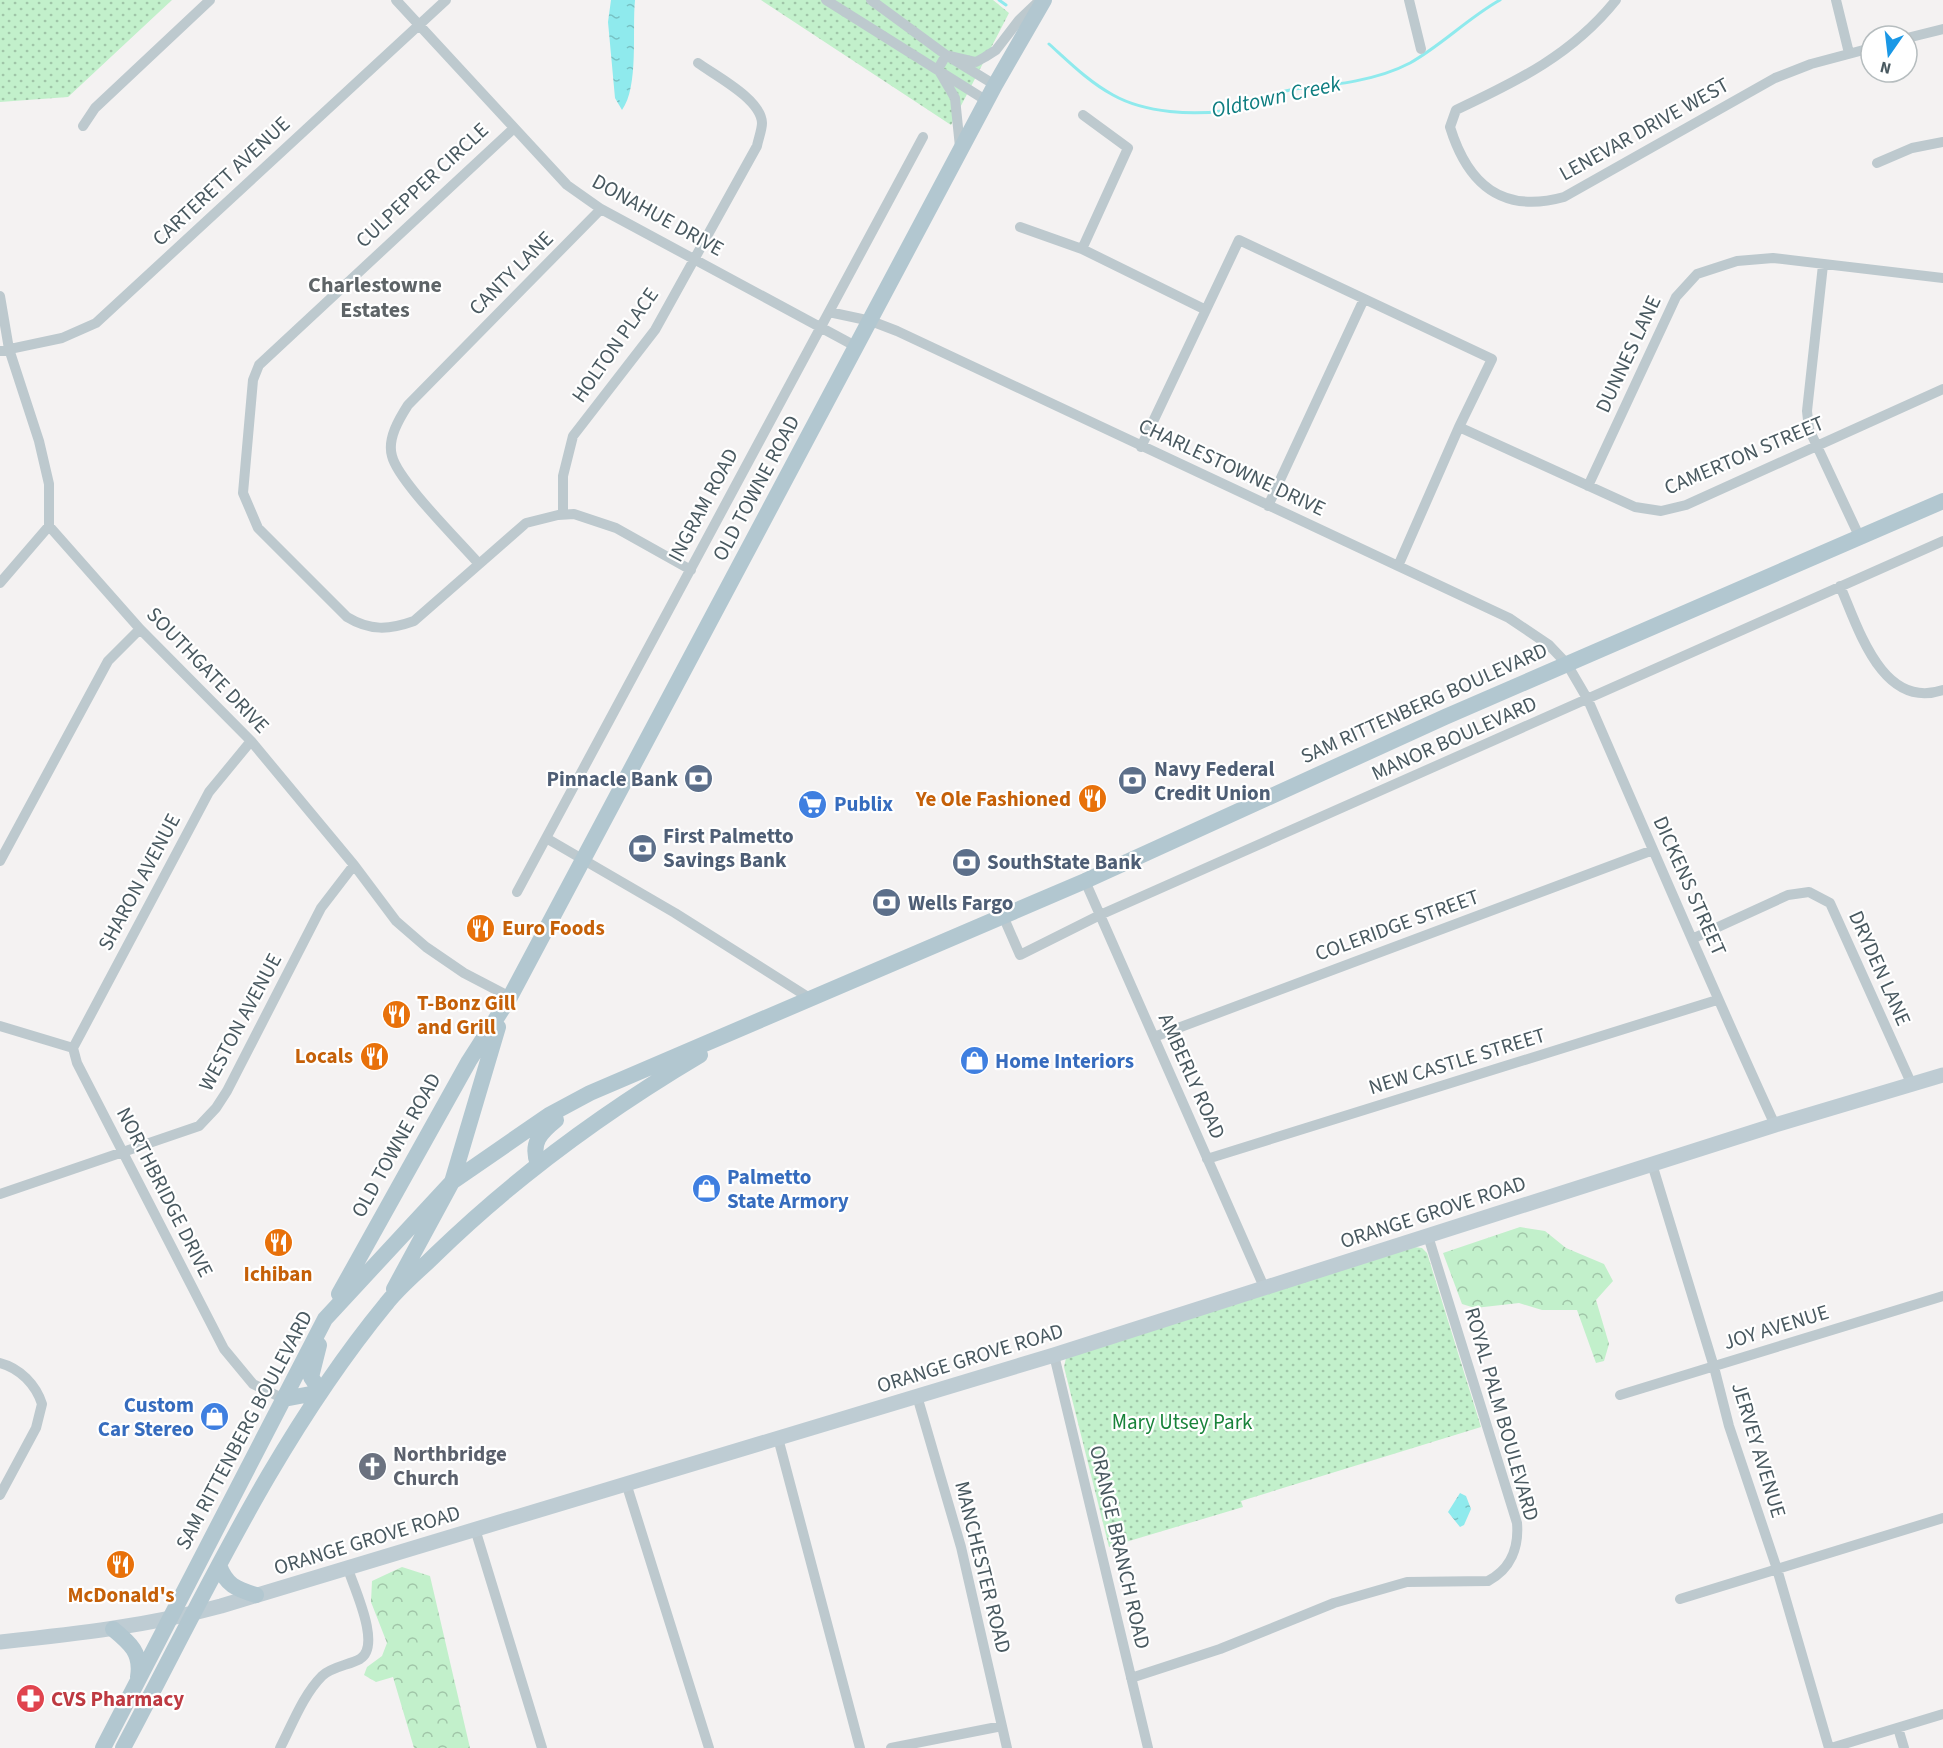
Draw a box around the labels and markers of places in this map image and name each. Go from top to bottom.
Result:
place label: Navy Federal Credit Union [1154,754,1274,808]
bank icon: Pinnacle Bank [683,763,715,795]
place label: Pinnacle Bank [546,764,678,794]
bank icon: Navy Federal Credit Union [1117,765,1149,797]
restaurant icon: Ye Ole Fashioned [1076,783,1108,815]
place label: Ye Ole Fashioned [915,784,1071,814]
supermarket icon: Publix [797,788,829,820]
place label: Publix [834,789,893,819]
place label: First Palmetto Savings Bank [663,821,794,875]
bank icon: First Palmetto Savings Bank [626,832,658,864]
bank icon: SouthState Bank [950,846,982,878]
place label: SouthState Bank [987,847,1142,877]
bank icon: Wells Fargo [871,887,903,919]
place label: Wells Fargo [908,888,1013,918]
restaurant icon: Euro Foods [465,912,497,944]
place label: Euro Foods [502,913,605,943]
place label: T-Bonz Gill and Grill [417,988,516,1042]
restaurant icon: T-Bonz Gill and Grill [380,999,412,1031]
restaurant icon: Locals [358,1040,390,1072]
place label: Locals [295,1041,353,1071]
shop icon: Home Interiors [958,1045,990,1077]
place label: Home Interiors [995,1046,1134,1076]
place label: Palmetto State Armory [727,1162,849,1216]
shop icon: Palmetto State Armory [690,1173,722,1205]
restaurant icon: Ichiban [262,1227,294,1259]
place label: Ichiban [244,1259,312,1289]
place label: Custom Car Stereo [98,1390,194,1444]
shop icon: Custom Car Stereo [199,1401,231,1433]
place label: Northbridge Church [393,1439,507,1493]
church icon: Northbridge Church [356,1450,388,1482]
restaurant icon: McDonald's [105,1548,137,1580]
place label: McDonald's [67,1580,175,1610]
pharmacy icon: CVS Pharmacy [14,1683,46,1715]
place label: CVS Pharmacy [51,1684,184,1714]

